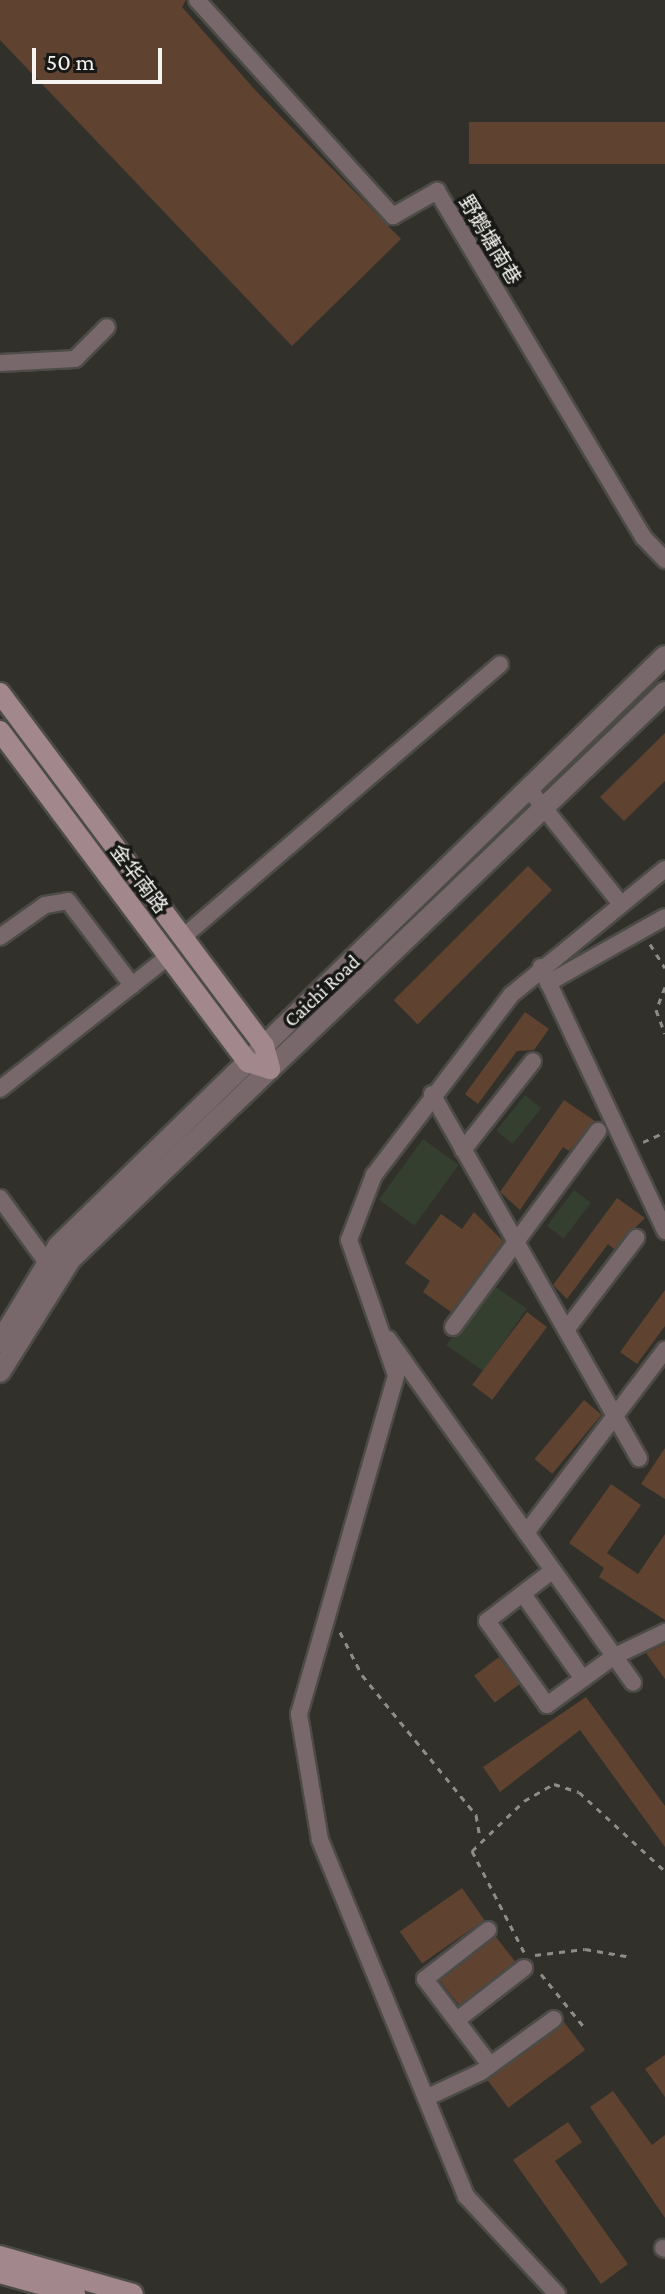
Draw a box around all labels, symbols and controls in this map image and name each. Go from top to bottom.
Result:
scale bar [36,32,166,82]
text: 50 m [46,48,95,75]
street label: 野鹅塘南巷 [454,191,526,289]
street label: 金华南路 [105,840,173,918]
street label: Caichi Road [279,950,365,1032]

